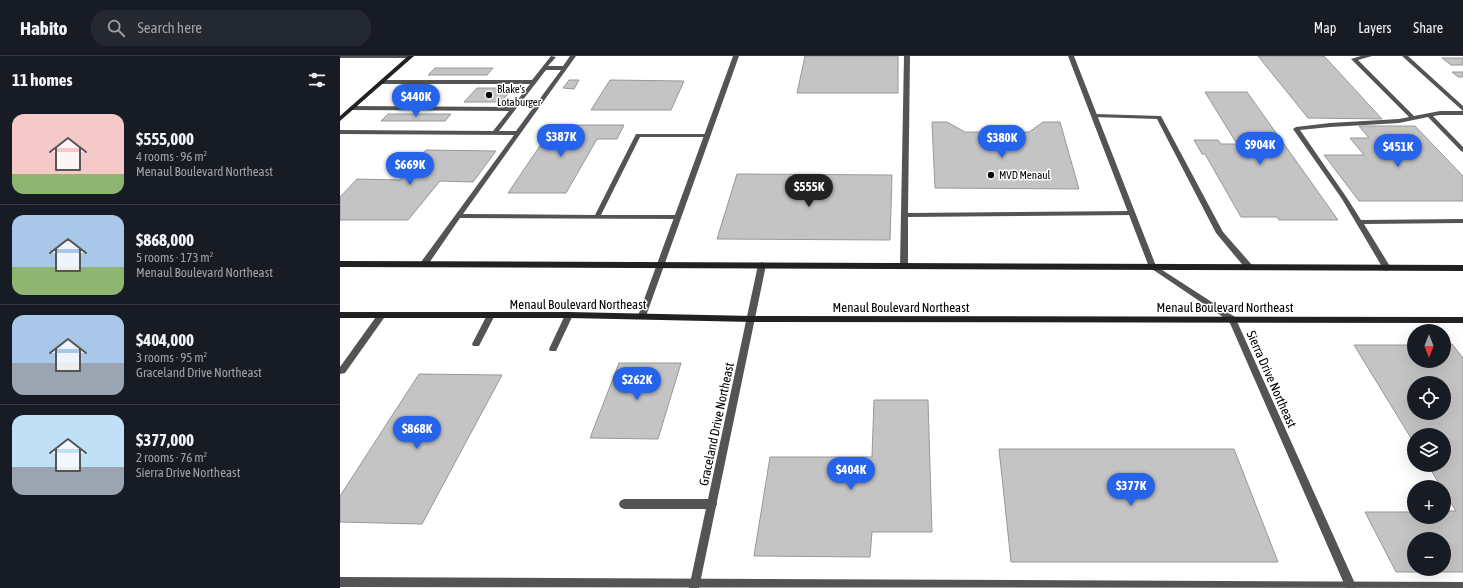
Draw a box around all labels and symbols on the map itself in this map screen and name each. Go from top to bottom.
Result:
place label: Blake's Lotaburger [497,83,542,108]
pin: $440K [388,84,444,118]
marker: Blake's Lotaburger [484,90,494,100]
pin: $387K [533,124,589,158]
pin: $380K [974,125,1030,159]
pin: $904K [1232,132,1288,166]
pin: $451K [1370,134,1426,168]
pin: $669K [382,152,438,186]
place label: MVD Menaul [999,169,1051,181]
marker: MVD Menaul [986,170,996,180]
pin: $555K [781,174,837,208]
street label: Menaul Boulevard Northeast [510,297,647,312]
street label: Menaul Boulevard Northeast [833,300,970,315]
street label: Menaul Boulevard Northeast [1157,300,1294,315]
north arrow [1407,324,1451,368]
street label: Sierra Drive Northeast [1243,328,1300,430]
street label: Graceland Drive Northeast [696,361,737,487]
pin: $262K [609,367,665,401]
pin: $868K [389,416,445,450]
pin: $404K [823,457,879,491]
pin: $377K [1103,473,1159,507]

